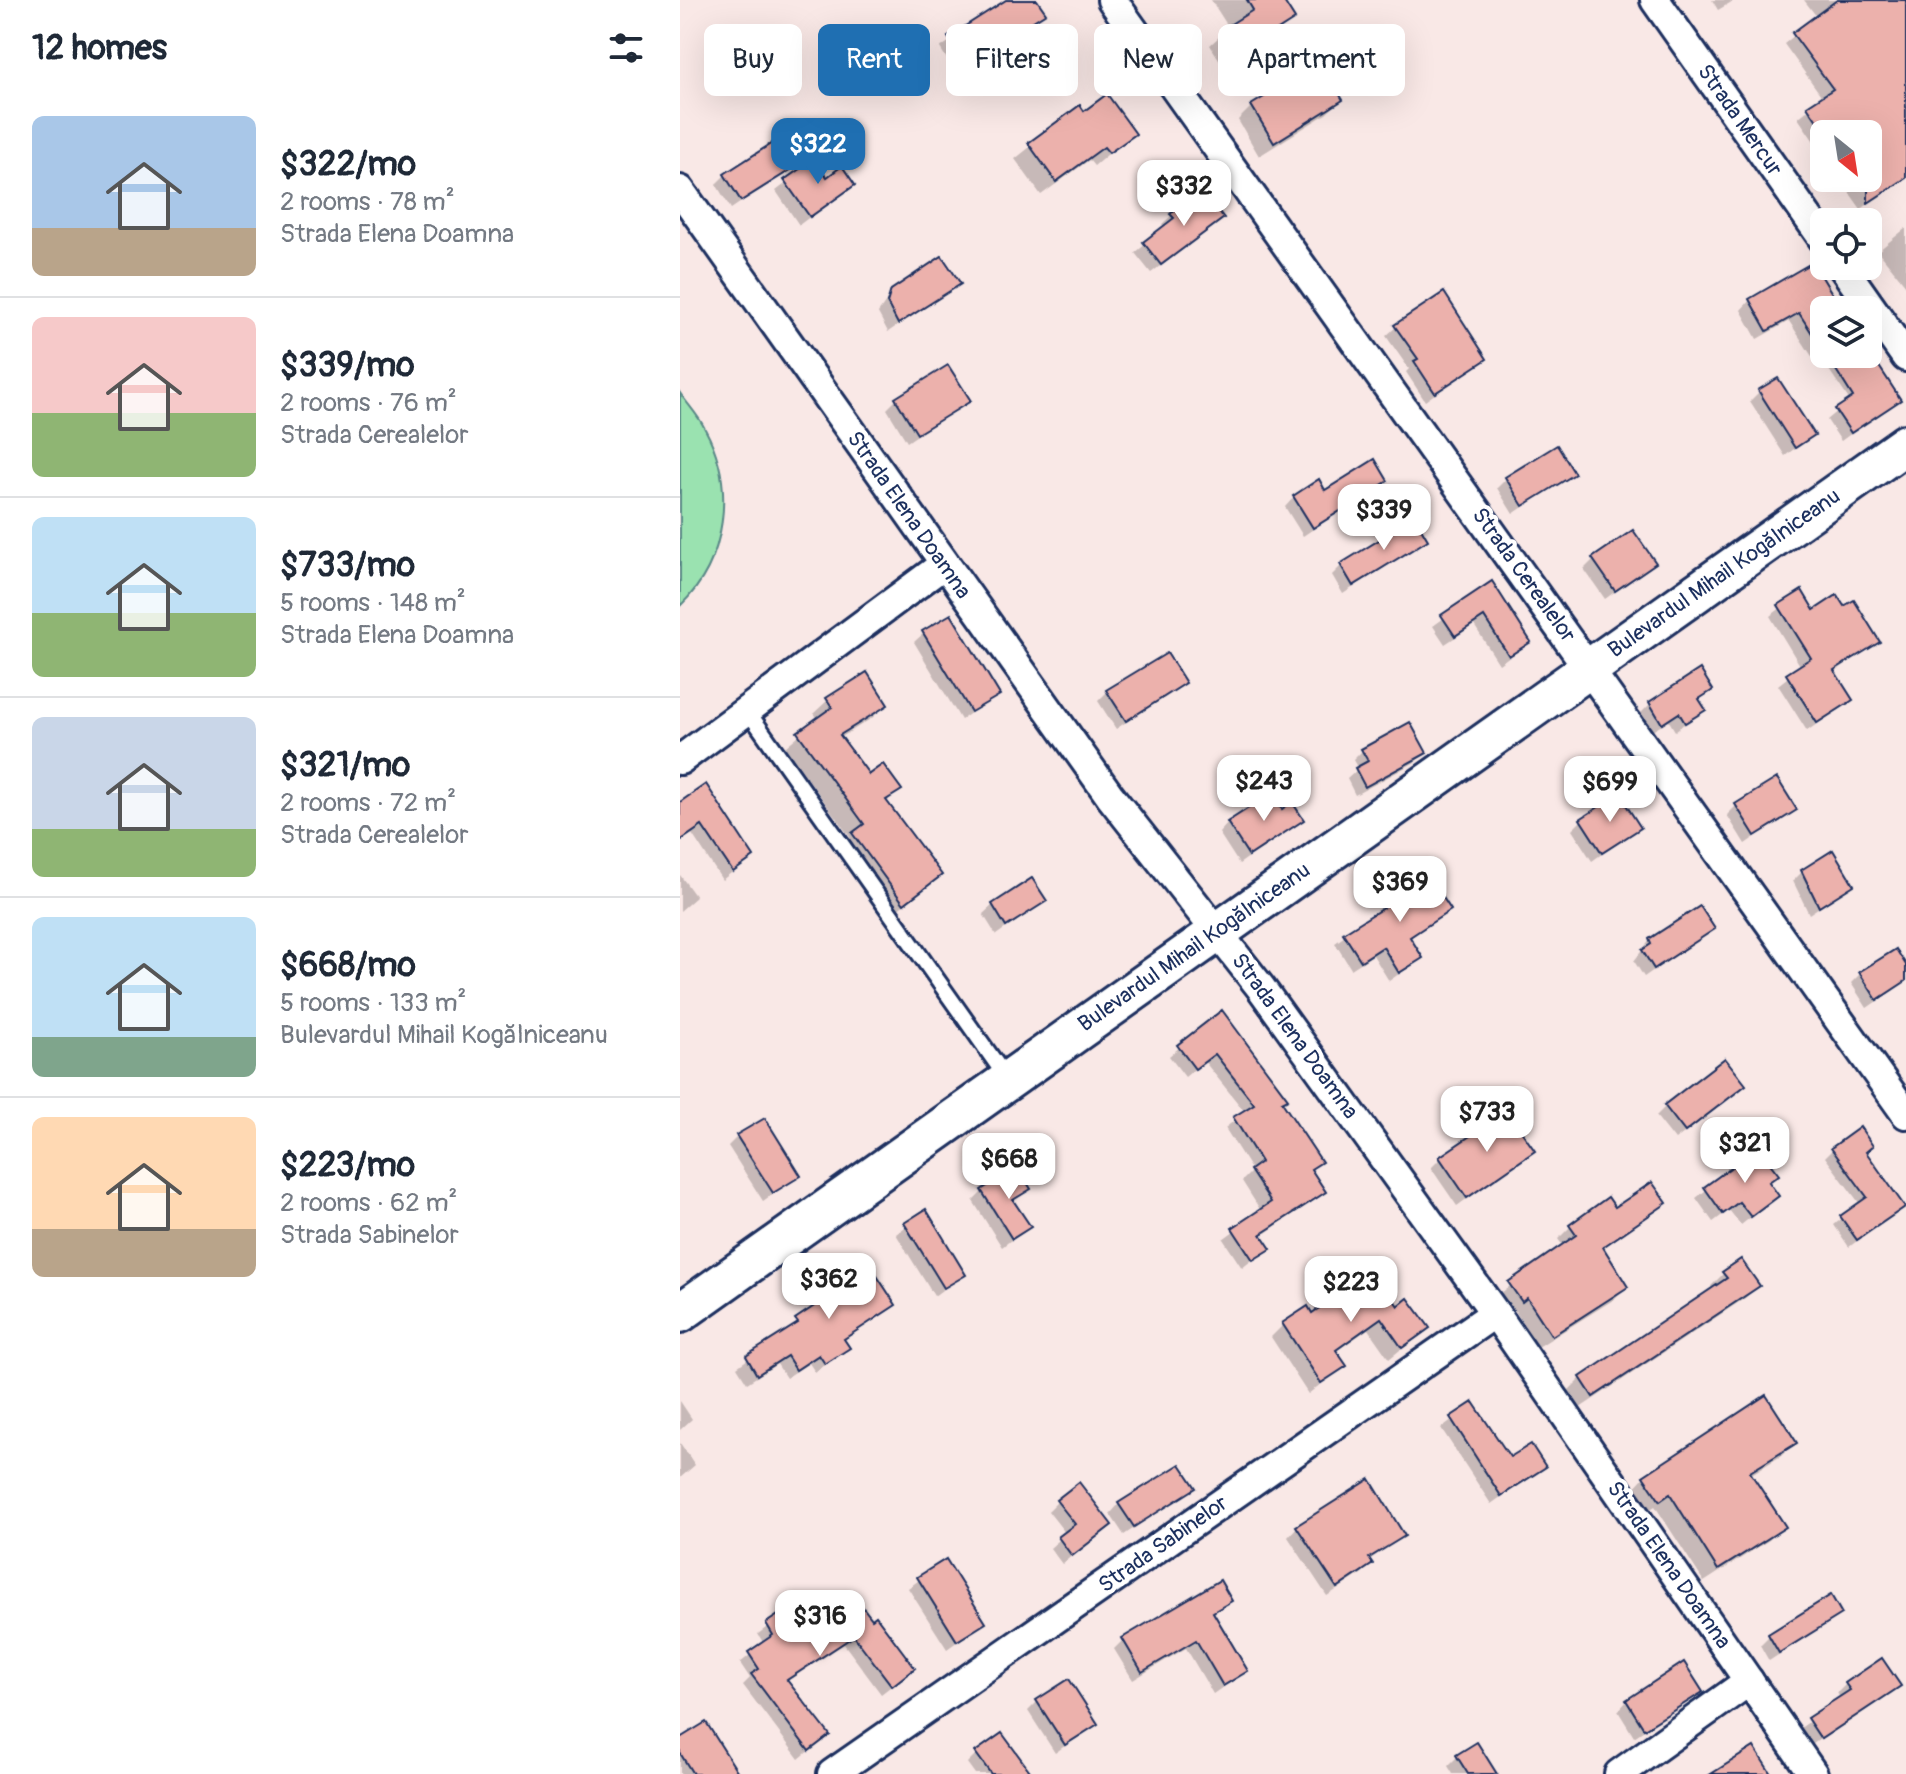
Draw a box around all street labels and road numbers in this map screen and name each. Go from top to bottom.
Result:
street label: Strada Mercur [1691,59,1789,181]
street label: Strada Elena Doamna [841,426,977,604]
street label: Bulevardul Mihail Kogălniceanu [1602,482,1846,664]
street label: Strada Cerealelor [1466,502,1582,648]
street label: Bulevardul Mihail Kogălniceanu [1072,856,1316,1038]
street label: Strada Elena Doamna [1225,948,1365,1124]
street label: Strada Elena Doamna [1601,1476,1737,1654]
street label: Strada Sabinelor [1093,1489,1233,1599]

